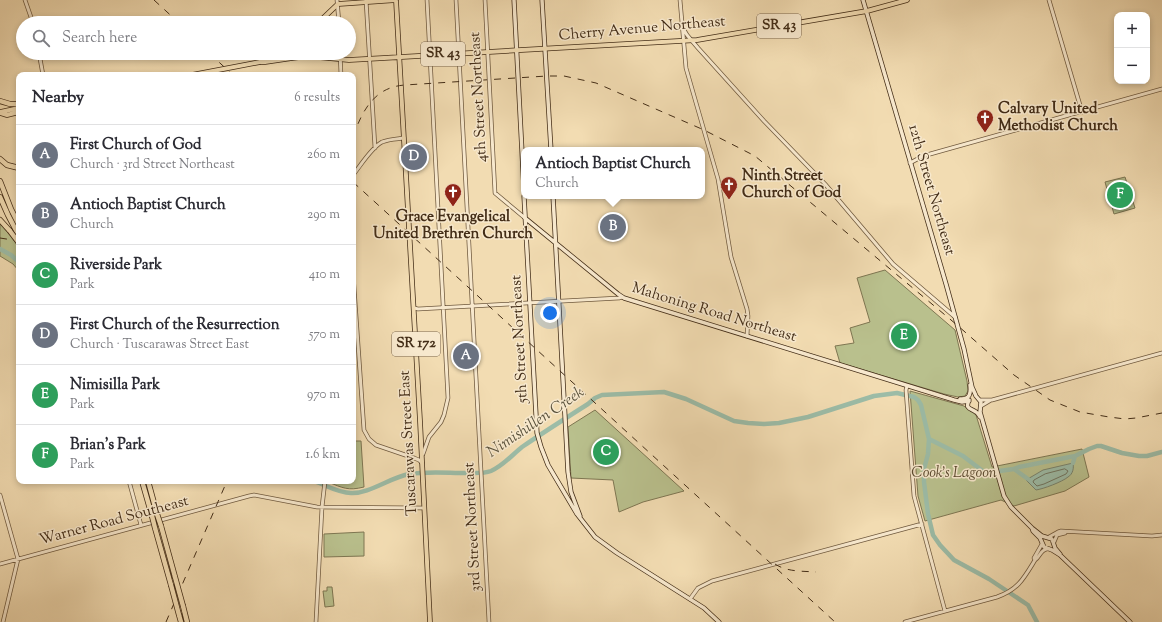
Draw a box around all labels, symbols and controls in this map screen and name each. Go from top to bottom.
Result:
street label: Cherry Avenue Northeast [558,11,726,47]
map controls [1114,12,1150,84]
button: + [1114,12,1150,48]
road number: SR 43 [757,14,801,38]
search box [16,16,356,60]
icon: search [30,27,52,49]
text: Search here [62,28,137,49]
street label: 4th Street Northeast [465,31,493,163]
road number: SR 43 [421,42,465,66]
button: − [1114,48,1150,84]
text: Nearby [32,86,84,110]
text: 6 results [294,89,340,107]
place label: Calvary United Methodist Church [998,99,1118,137]
church icon: Calvary United Methodist Church [975,108,995,133]
street label: 12th Street Northeast [902,122,960,258]
text: First Church of God [70,135,201,156]
pin: D [401,142,427,172]
text: A [40,146,50,164]
text: 260 m [307,146,340,164]
popup [521,147,705,199]
text: Antioch Baptist Church [535,154,691,175]
text: Church · 3rd Street Northeast [70,156,235,174]
place label: Ninth Street Church of God [742,166,842,204]
text: Church [535,175,579,193]
church icon: Ninth Street Church of God [719,175,739,200]
pin: F [1107,180,1133,210]
church icon: Grace Evangelical United Brethren Church [443,182,463,207]
text: Antioch Baptist Church [70,195,226,216]
text: B [41,206,49,224]
text: 290 m [307,206,340,224]
place label: Grace Evangelical United Brethren Church [373,207,533,245]
pin: B [600,212,626,242]
text: Church [70,216,114,234]
text: Riverside Park [70,255,162,276]
text: C [40,266,50,284]
text: 410 m [309,266,340,284]
street label: 5th Street Northeast [506,274,534,405]
text: Park [70,276,95,294]
street label: Mahoning Road Northeast [629,278,799,348]
your location [540,303,560,323]
text: First Church of the Resurrection [70,315,280,336]
pin: E [891,321,917,351]
text: D [40,326,50,344]
text: 570 m [309,326,340,344]
road number: SR 172 [392,332,440,356]
text: Church · Tuscarawas Street East [70,336,249,354]
pin: A [453,341,479,371]
street label: Tuscarawas Street East [395,370,423,516]
text: Nimisilla Park [70,375,160,396]
water label: Nimishillen Creek [483,382,589,464]
text: E [41,386,49,404]
text: 970 m [307,386,340,404]
text: Park [70,396,95,414]
text: Brian's Park [70,435,146,456]
pin: C [593,437,619,467]
text: F [41,446,49,464]
text: 1.6 km [305,446,340,464]
text: Park [70,456,95,474]
street label: 3rd Street Northeast [459,462,487,592]
park label: Cook's Lagoon [911,463,997,484]
street label: Warner Road Southeast [37,491,191,551]

